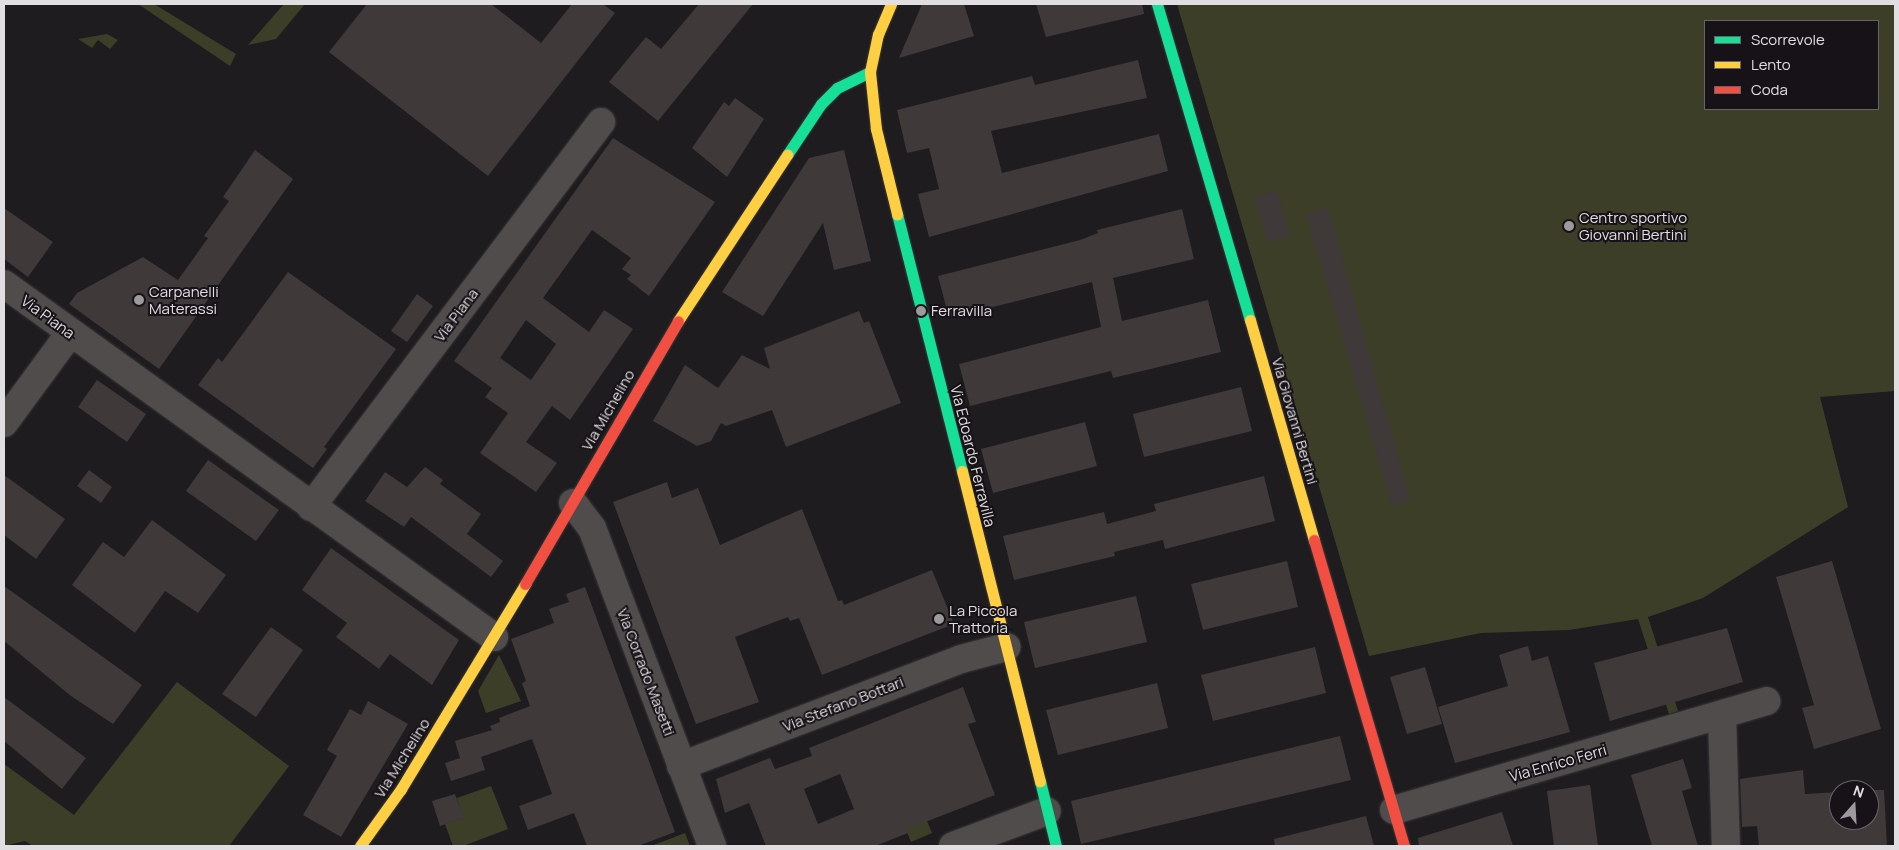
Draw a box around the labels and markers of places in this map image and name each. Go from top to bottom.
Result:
place label: Centro sportivo Giovanni Bertini [1579,208,1687,243]
marker: Centro sportivo Giovanni Bertini [1563,220,1575,232]
place label: Carpanelli Materassi [149,282,219,317]
marker: Carpanelli Materassi [133,294,145,306]
place label: Ferravilla [931,302,992,320]
marker: Ferravilla [915,305,927,317]
place label: La Piccola Trattoria [949,601,1017,636]
marker: La Piccola Trattoria [933,613,945,625]

